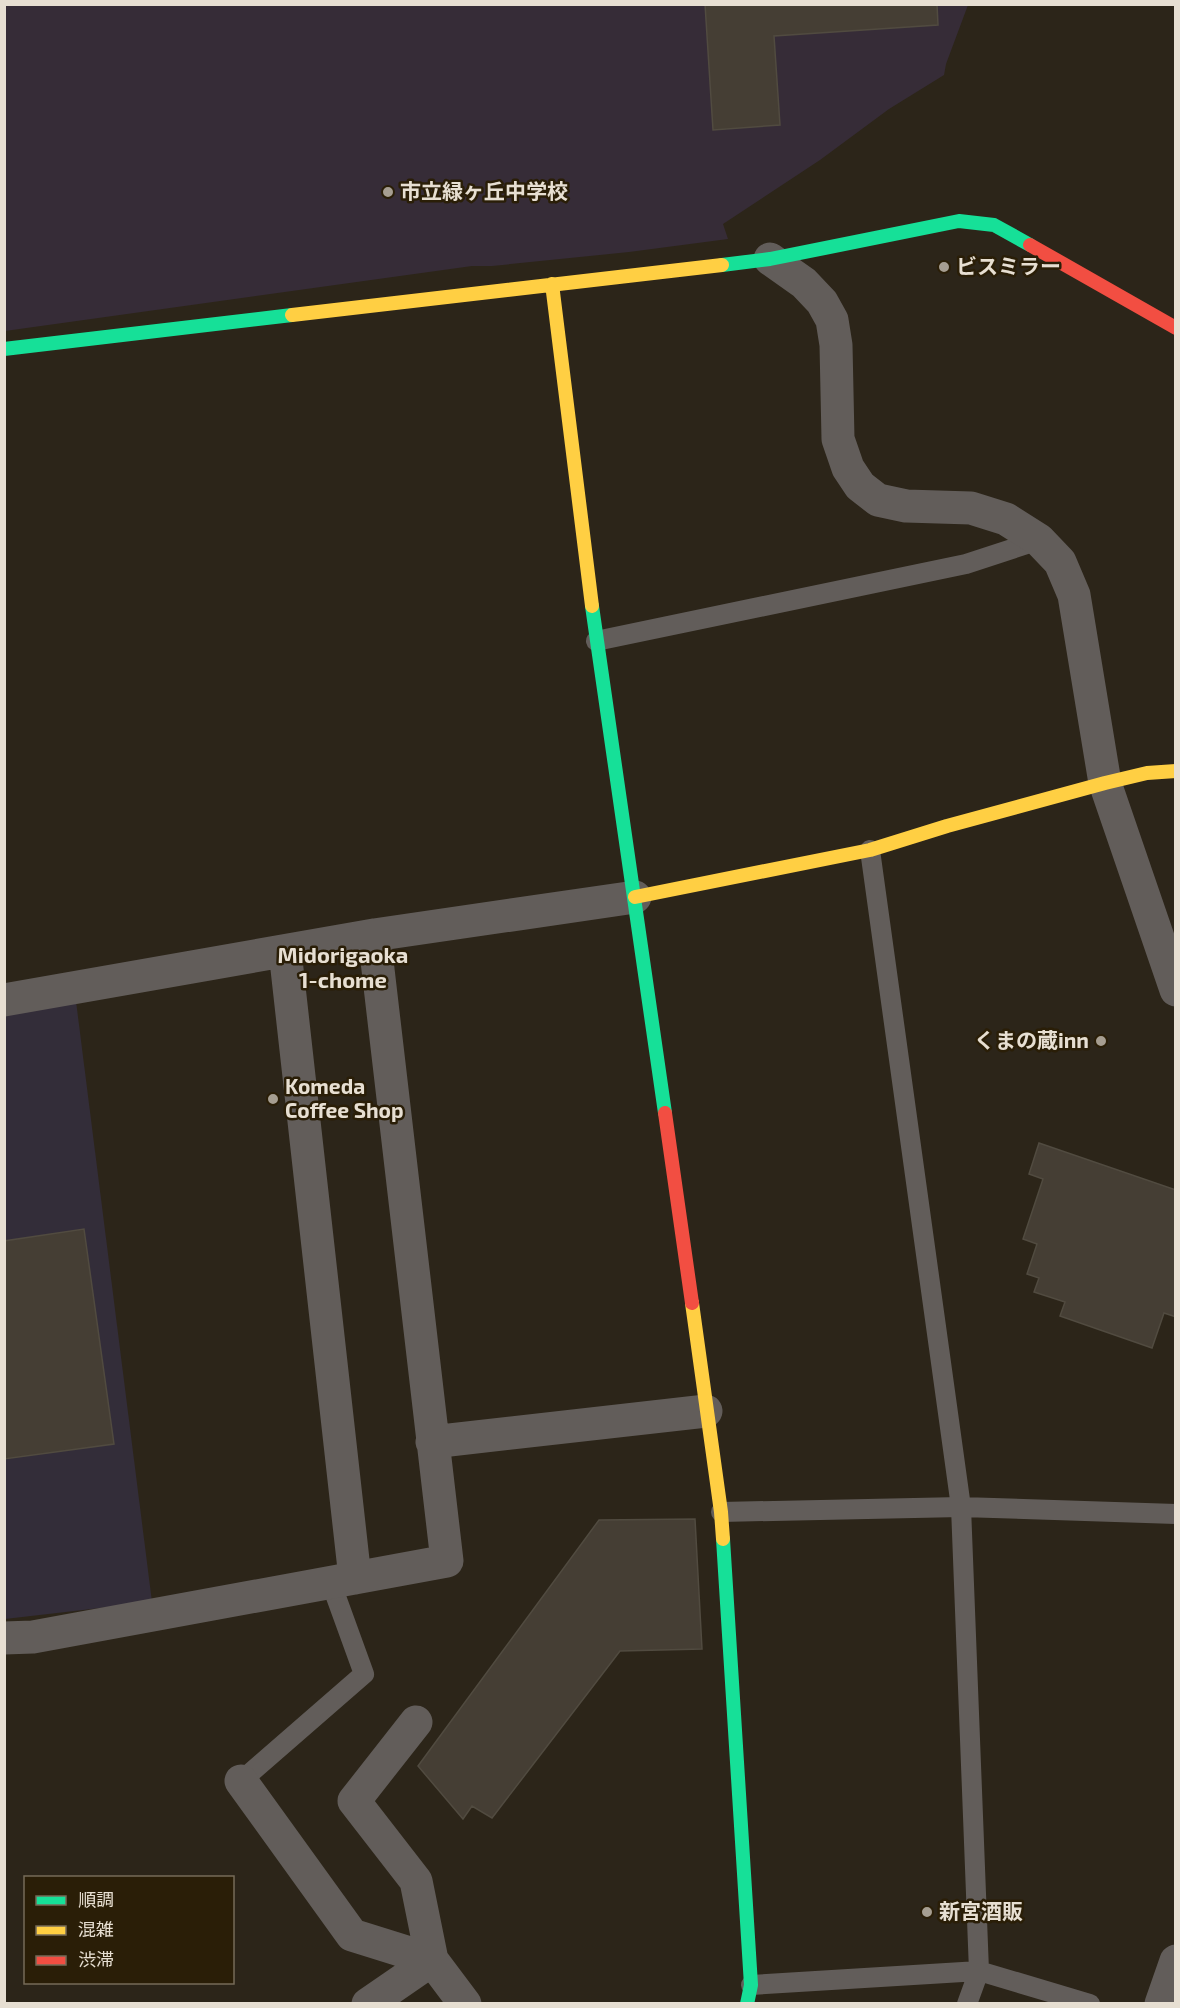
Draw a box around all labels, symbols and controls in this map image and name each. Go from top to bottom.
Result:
place label: 市立緑ヶ丘中学校 [400,178,568,203]
marker: 市立緑ヶ丘中学校 [381,185,395,199]
place label: ビスミラー [956,253,1061,278]
marker: ビスミラー [937,260,951,274]
district label: Midorigaoka 1-chome [278,941,408,992]
place label: くまの蔵inn [974,1027,1089,1052]
marker: くまの蔵inn [1094,1034,1108,1048]
place label: Komeda Coffee Shop [285,1073,404,1122]
marker: Komeda Coffee Shop [266,1092,280,1106]
legend [24,1876,234,1984]
text: 順調 [78,1888,114,1910]
place label: 新宮酒販 [939,1898,1023,1923]
marker: 新宮酒販 [920,1905,934,1919]
text: 混雑 [78,1918,114,1940]
text: 渋滞 [78,1948,114,1970]

